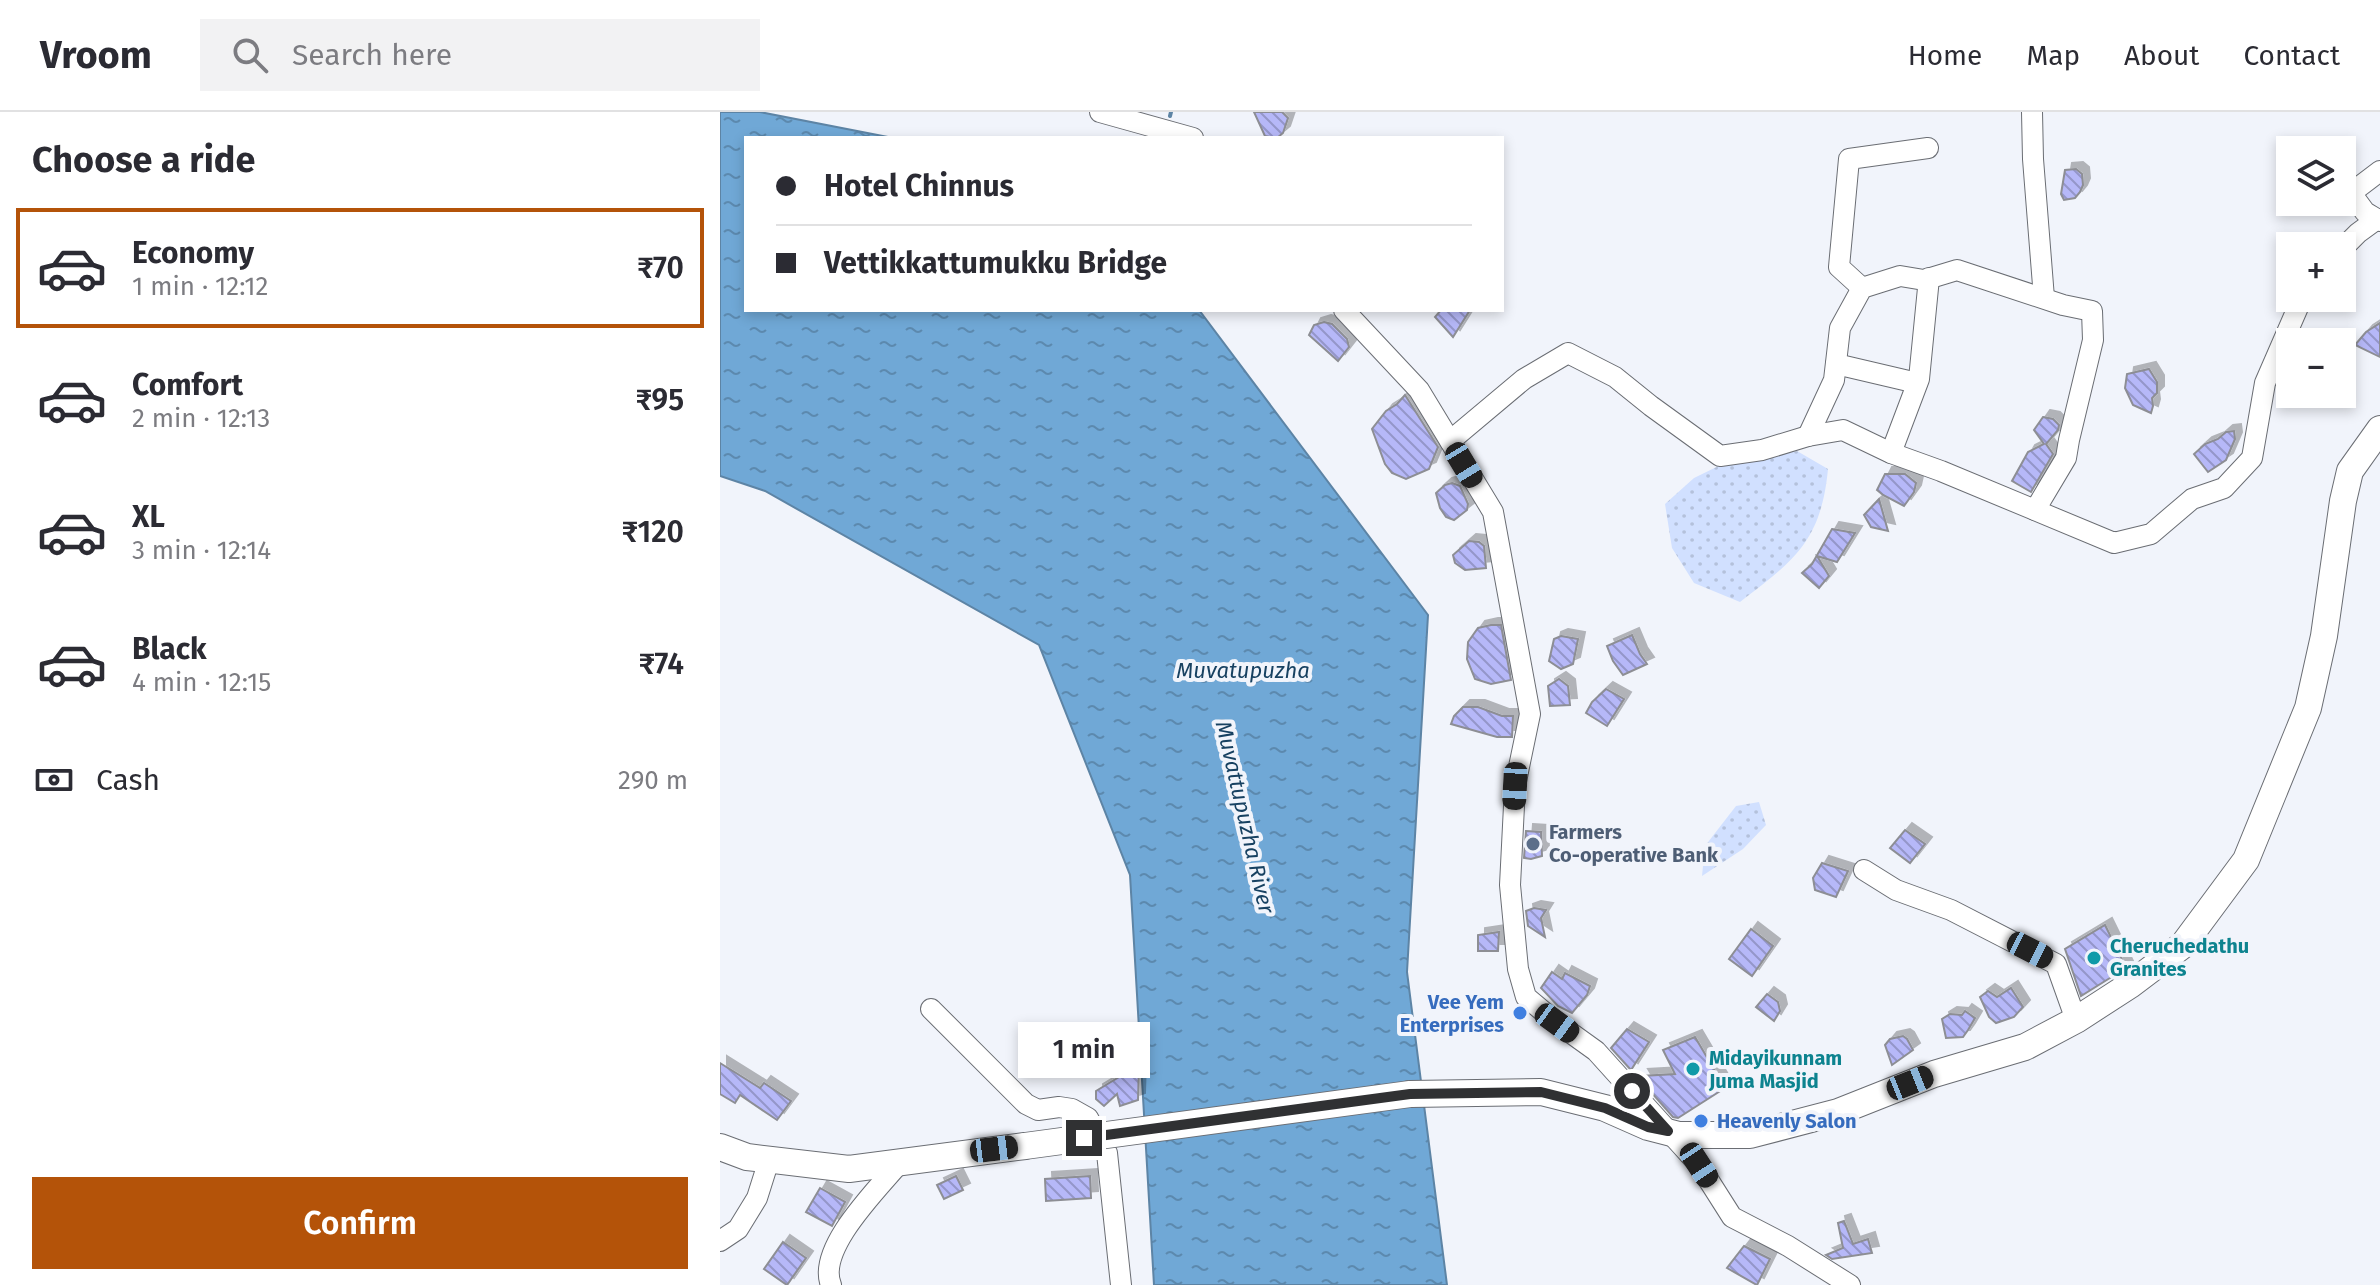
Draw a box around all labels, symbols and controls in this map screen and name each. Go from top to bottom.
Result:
search box [200,19,760,91]
text: Vroom [40,32,152,78]
icon: search [228,33,272,77]
text: Search here [292,37,452,73]
text: Home [1908,39,1982,72]
text: Map [2026,39,2080,72]
text: About [2124,39,2199,72]
text: Contact [2243,39,2340,72]
map controls [2276,136,2356,408]
button: layers [2276,136,2356,216]
text: Choose a ride [32,138,255,182]
text: Hotel Chinnus [824,168,1014,204]
icon: car [36,232,108,304]
button: + [2276,232,2356,312]
text: Economy [132,235,254,271]
text: Vettikkattumukku Bridge [824,245,1167,281]
text: ₹70 [637,250,684,286]
text: 1 min · 12:12 [132,271,268,302]
button: − [2276,328,2356,408]
icon: car [36,364,108,436]
text: Comfort [132,367,243,403]
text: ₹95 [635,382,684,418]
text: 2 min · 12:13 [132,403,270,434]
car [1441,438,1487,492]
icon: car [36,496,108,568]
text: XL [132,499,165,535]
text: ₹120 [621,514,684,550]
text: 3 min · 12:14 [132,535,271,566]
icon: car [36,628,108,700]
text: Black [132,631,207,667]
text: ₹74 [638,646,684,682]
water label: Muvatupuzha [1176,657,1310,684]
text: 4 min · 12:15 [132,667,271,698]
water label: Muvattupuzha River [1210,718,1280,916]
icon: cash [32,758,76,802]
car [1502,761,1528,811]
text: Cash [96,762,160,798]
text: 290 m [618,765,688,796]
place label: Farmers Co-operative Bank [1549,820,1719,867]
marker: Farmers Co-operative Bank [1524,835,1542,853]
car [2003,928,2057,972]
place label: Cheruchedathu Granites [2110,934,2249,981]
marker: Cheruchedathu Granites [2085,949,2103,967]
place label: Vee Yem Enterprises [1400,990,1504,1037]
car [1531,999,1583,1047]
marker: Vee Yem Enterprises [1511,1004,1529,1022]
callout: 1 min [1018,1022,1150,1078]
text: 1 min [1053,1034,1115,1065]
place label: Midayikunnam Juma Masjid [1708,1046,1842,1093]
marker: Midayikunnam Juma Masjid [1684,1060,1702,1078]
car [1883,1063,1937,1103]
route start [1614,1073,1650,1109]
place label: Heavenly Salon [1717,1109,1857,1133]
marker: Heavenly Salon [1692,1112,1710,1130]
route end [1066,1120,1102,1156]
car [969,1134,1019,1164]
car [1676,1138,1722,1192]
button: Confirm [32,1177,688,1269]

